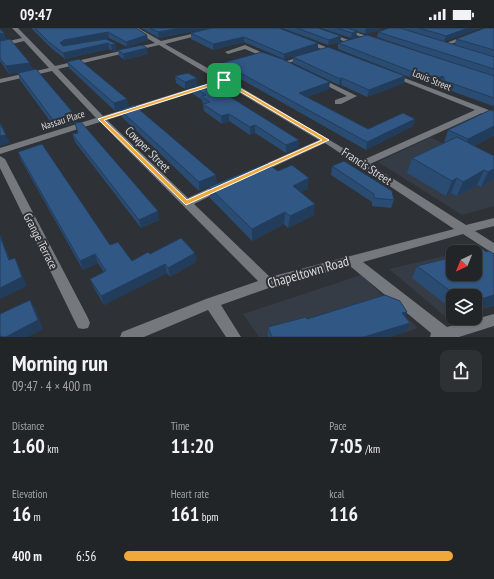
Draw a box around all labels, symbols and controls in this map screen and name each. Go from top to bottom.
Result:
text: 09:47 [20,5,52,24]
pin [207,63,241,97]
street label: Louis Street [411,66,454,94]
icon: arrive [213,69,235,91]
street label: Nassau Place [40,107,86,133]
street label: Cowper Street [122,123,174,175]
street label: Francis Street [339,144,395,188]
street label: Grange Terrace [20,210,62,272]
north arrow [446,245,482,281]
map controls [446,245,482,325]
street label: Chapeltown Road [265,252,351,292]
button: layers [446,289,482,325]
text: Morning run [12,349,108,377]
button: share [440,350,482,392]
text: 09:47 · 4 × 400 m [12,378,91,395]
text: Distance [12,419,44,433]
text: Time [171,419,190,433]
text: Pace [329,419,347,433]
text: 1.60 [12,433,45,459]
text: 11:20 [171,433,214,459]
text: 7:05 [329,433,363,459]
text: km [45,442,59,456]
text: /km [363,442,380,456]
text: Elevation [12,487,47,501]
text: Heart rate [171,487,209,501]
text: kcal [329,487,344,501]
text: 16 [12,501,31,527]
text: 161 [171,501,199,527]
text: 116 [329,501,358,527]
text: m [31,510,41,524]
text: bpm [199,510,218,524]
text: 400 m [12,548,42,565]
text: 6:56 [76,548,96,565]

